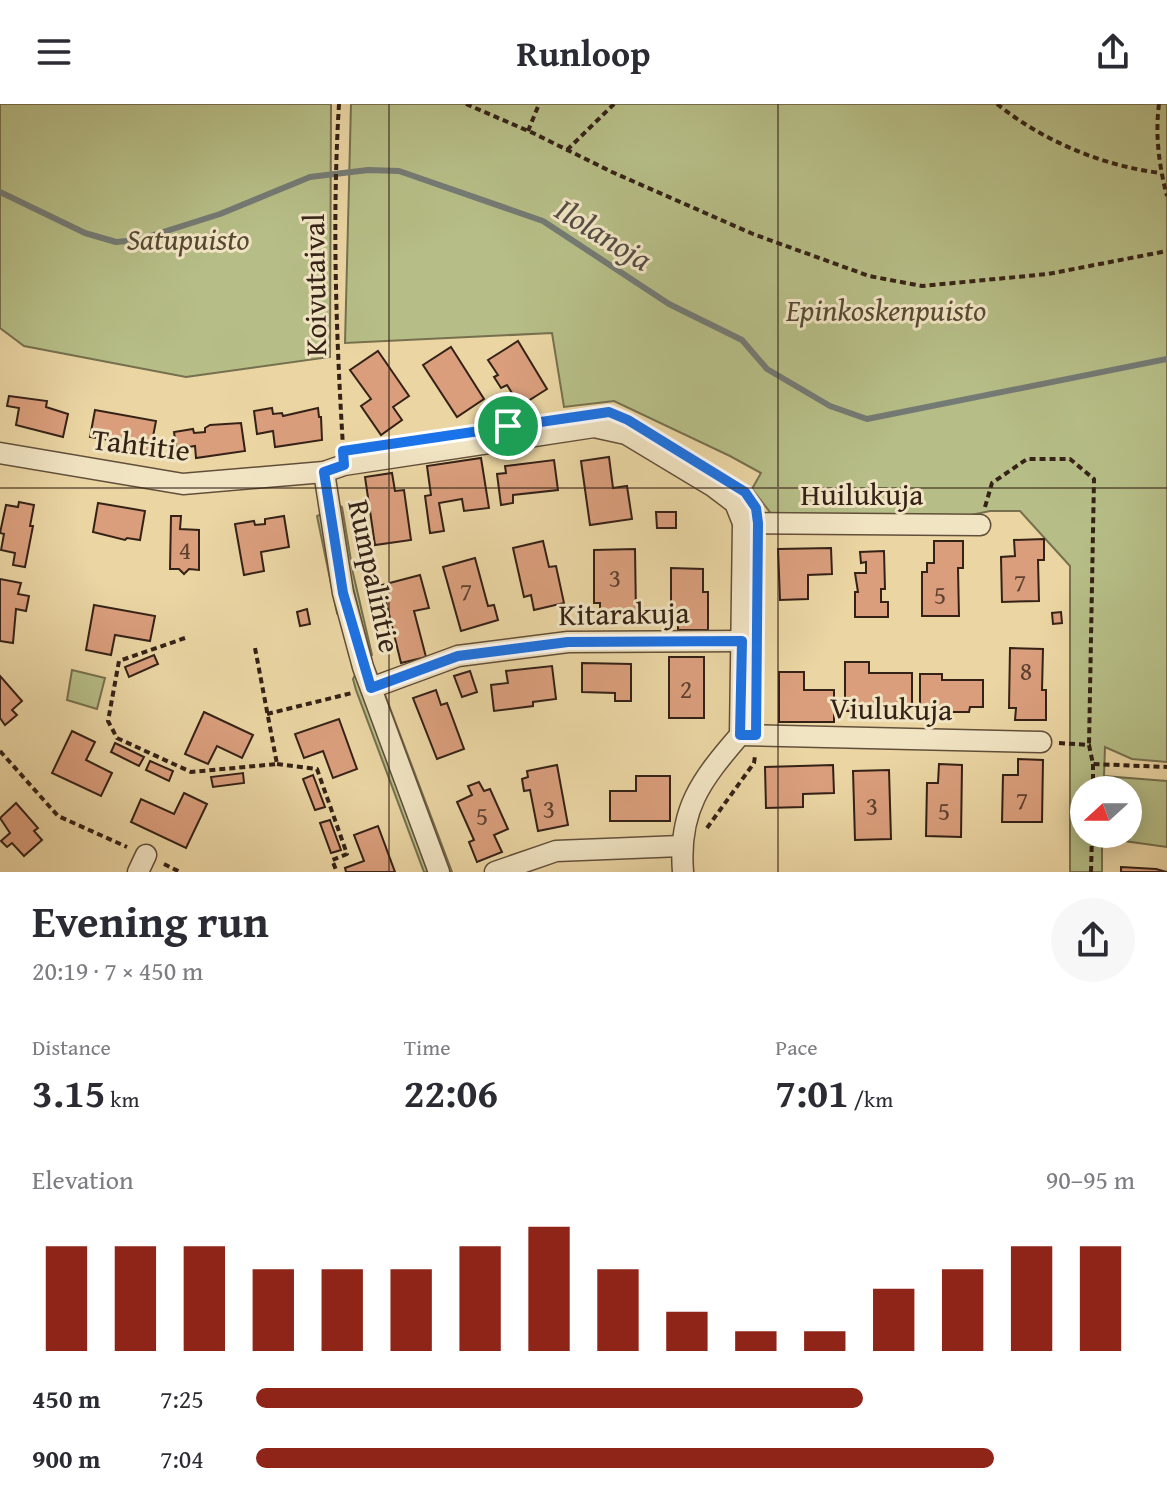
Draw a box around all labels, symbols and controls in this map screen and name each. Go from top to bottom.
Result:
text: Runloop [516,26,651,79]
icon: menu [32,30,76,74]
icon: share [1091,30,1135,74]
water label: Ilolanoja [546,186,662,282]
street label: Koivutaival [291,213,337,357]
park label: Satupuisto [127,217,250,261]
park label: Epinkoskenpuisto [785,288,986,332]
pin [474,392,542,460]
icon: arrive [486,404,530,448]
street label: Tahtitie [89,416,193,472]
street label: Huilukuja [801,472,923,516]
street label: Rumpalintie [337,496,413,656]
house number: 4 [179,530,191,569]
house number: 3 [609,558,621,597]
house number: 7 [1014,562,1026,601]
house number: 7 [460,571,472,610]
house number: 5 [934,575,946,614]
street label: Kitarakuja [558,590,690,636]
house number: 8 [1020,651,1032,690]
house number: 2 [680,669,692,708]
street label: Viulukuja [829,685,953,731]
north arrow [1070,776,1142,848]
map controls [1070,776,1142,848]
house number: 7 [1016,780,1028,819]
house number: 3 [866,786,878,825]
house number: 3 [543,789,555,828]
house number: 5 [938,791,950,830]
house number: 5 [476,796,488,835]
text: Evening run [32,889,269,953]
button: share [1051,898,1135,982]
text: 20:19 · 7 × 450 m [32,951,203,990]
text: Distance [32,1031,111,1063]
text: Time [404,1031,450,1063]
text: Pace [775,1031,818,1063]
text: 3.15 [32,1063,105,1122]
text: 22:06 [404,1063,498,1122]
text: 7:01 [775,1063,849,1122]
text: km [105,1083,139,1115]
text: /km [849,1083,893,1115]
text: Elevation [32,1160,134,1199]
text: 90–95 m [1046,1160,1135,1199]
text: 450 m [32,1379,100,1418]
text: 7:25 [160,1379,204,1418]
text: 900 m [32,1439,100,1478]
text: 7:04 [160,1439,204,1478]

